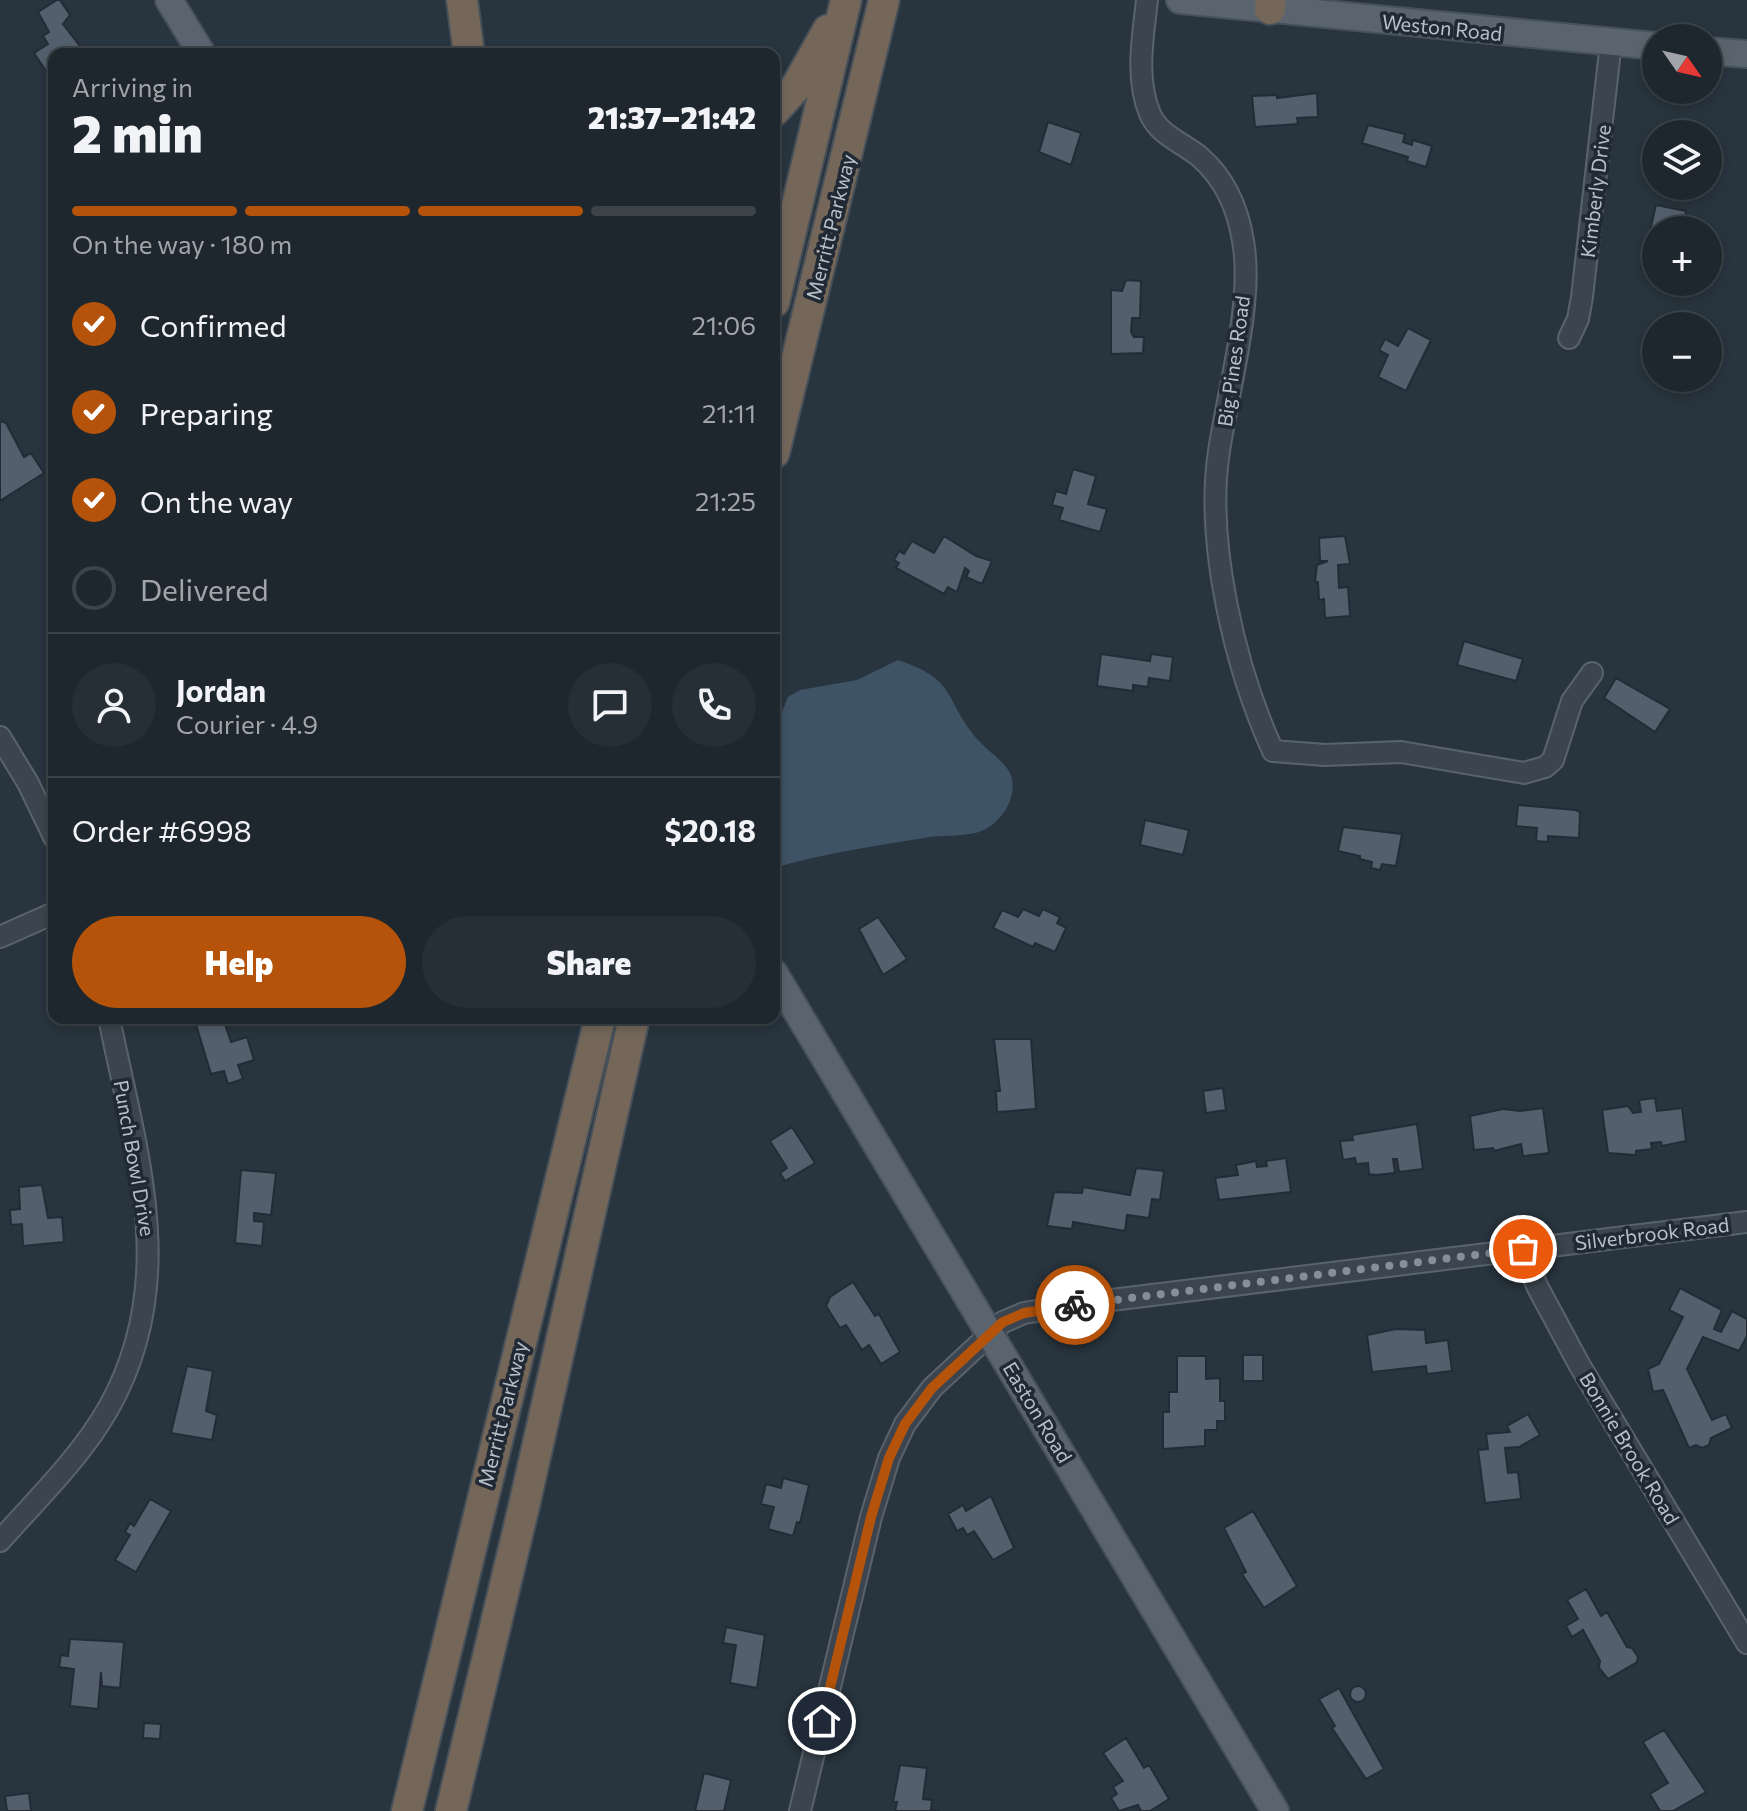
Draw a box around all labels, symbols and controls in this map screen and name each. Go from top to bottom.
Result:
street label: Weston Road [1381,9,1503,45]
north arrow [1642,24,1722,104]
map controls [1642,24,1722,392]
text: Arriving in [72,71,193,102]
text: 21:37–21:42 [588,98,756,135]
text: 2 min [72,100,203,164]
button: layers [1642,120,1722,200]
street label: Kimberly Drive [1575,123,1615,259]
street label: Merritt Parkway [800,152,860,302]
button: + [1642,216,1722,296]
text: On the way · 180 m [72,228,292,259]
street label: Big Pines Road [1212,294,1254,428]
icon: check [72,302,116,346]
text: Confirmed [140,306,287,343]
text: 21:06 [692,309,756,340]
button: − [1642,312,1722,392]
icon: check [72,390,116,434]
text: Preparing [140,394,273,431]
text: 21:11 [702,397,756,428]
icon: check [72,478,116,522]
text: On the way [140,482,293,519]
text: 21:25 [695,485,756,516]
text: Delivered [140,570,269,607]
button: person [72,663,156,747]
button: chat [568,663,652,747]
button: phone [672,663,756,747]
text: Jordan [176,671,266,708]
text: Courier · 4.9 [176,708,318,739]
text: Order #6998 [72,811,252,848]
text: $20.18 [665,811,756,848]
button: Help [72,916,406,1008]
button: Share [422,916,756,1008]
street label: Punch Bowl Drive [109,1078,161,1238]
street label: Silverbrook Road [1574,1212,1730,1254]
pin [1489,1215,1557,1283]
icon: bag [1501,1227,1545,1271]
courier [1035,1265,1115,1345]
icon: bike [1053,1283,1097,1327]
street label: Merritt Parkway [472,1339,532,1489]
street label: Easton Road [999,1357,1077,1467]
street label: Bonnie Brook Road [1575,1368,1685,1528]
pin [788,1687,856,1755]
icon: home [800,1699,844,1743]

